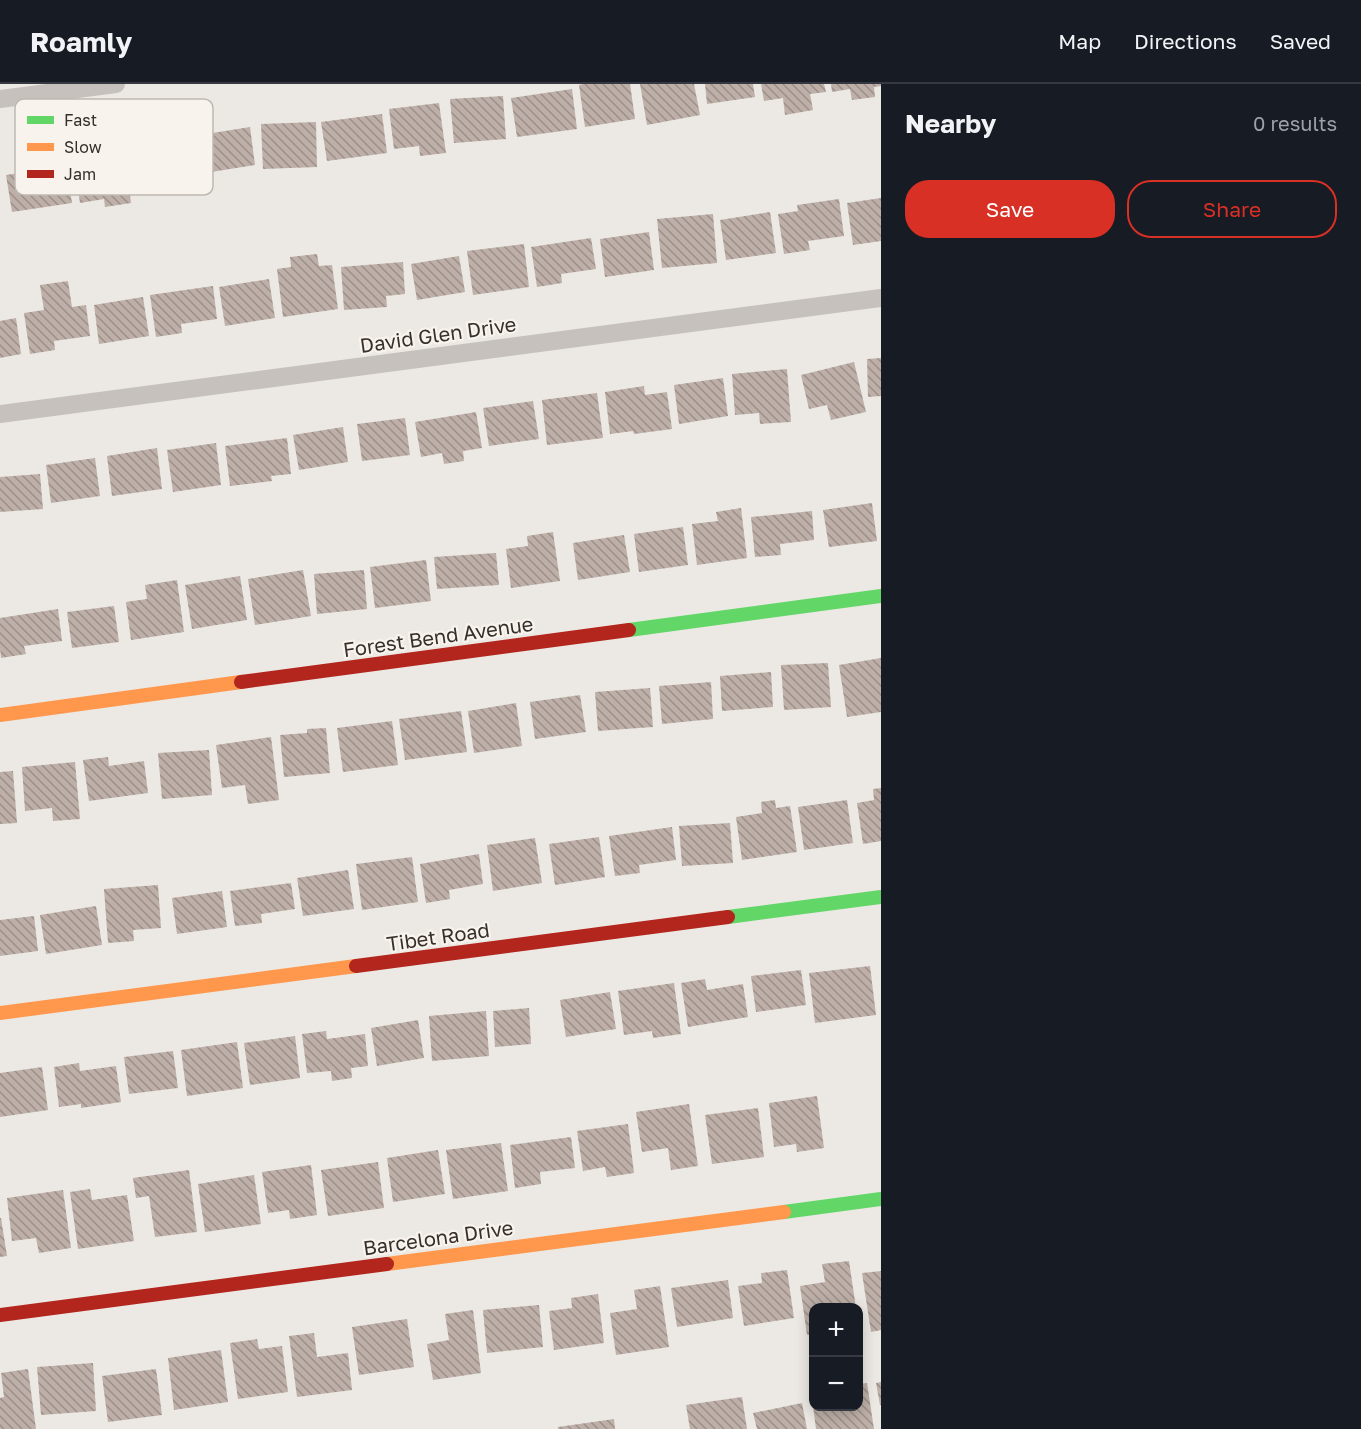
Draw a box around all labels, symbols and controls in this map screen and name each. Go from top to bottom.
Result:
text: Roamly [30,25,132,58]
text: Map [1058,28,1101,54]
text: Directions [1134,28,1237,54]
text: Saved [1270,28,1331,54]
legend [15,99,213,195]
text: Nearby [905,108,996,139]
text: Fast [64,110,97,130]
text: 0 results [1253,111,1337,135]
text: Slow [64,137,102,157]
text: Jam [64,164,96,184]
button: Save [905,180,1115,238]
button: Share [1127,180,1337,238]
street label: David Glen Drive [358,311,518,357]
street label: Forest Bend Avenue [341,611,535,661]
street label: Tibet Road [385,917,491,955]
street label: Barcelona Drive [361,1215,515,1259]
map controls [809,1303,863,1411]
button: + [809,1303,863,1357]
button: − [809,1357,863,1411]

